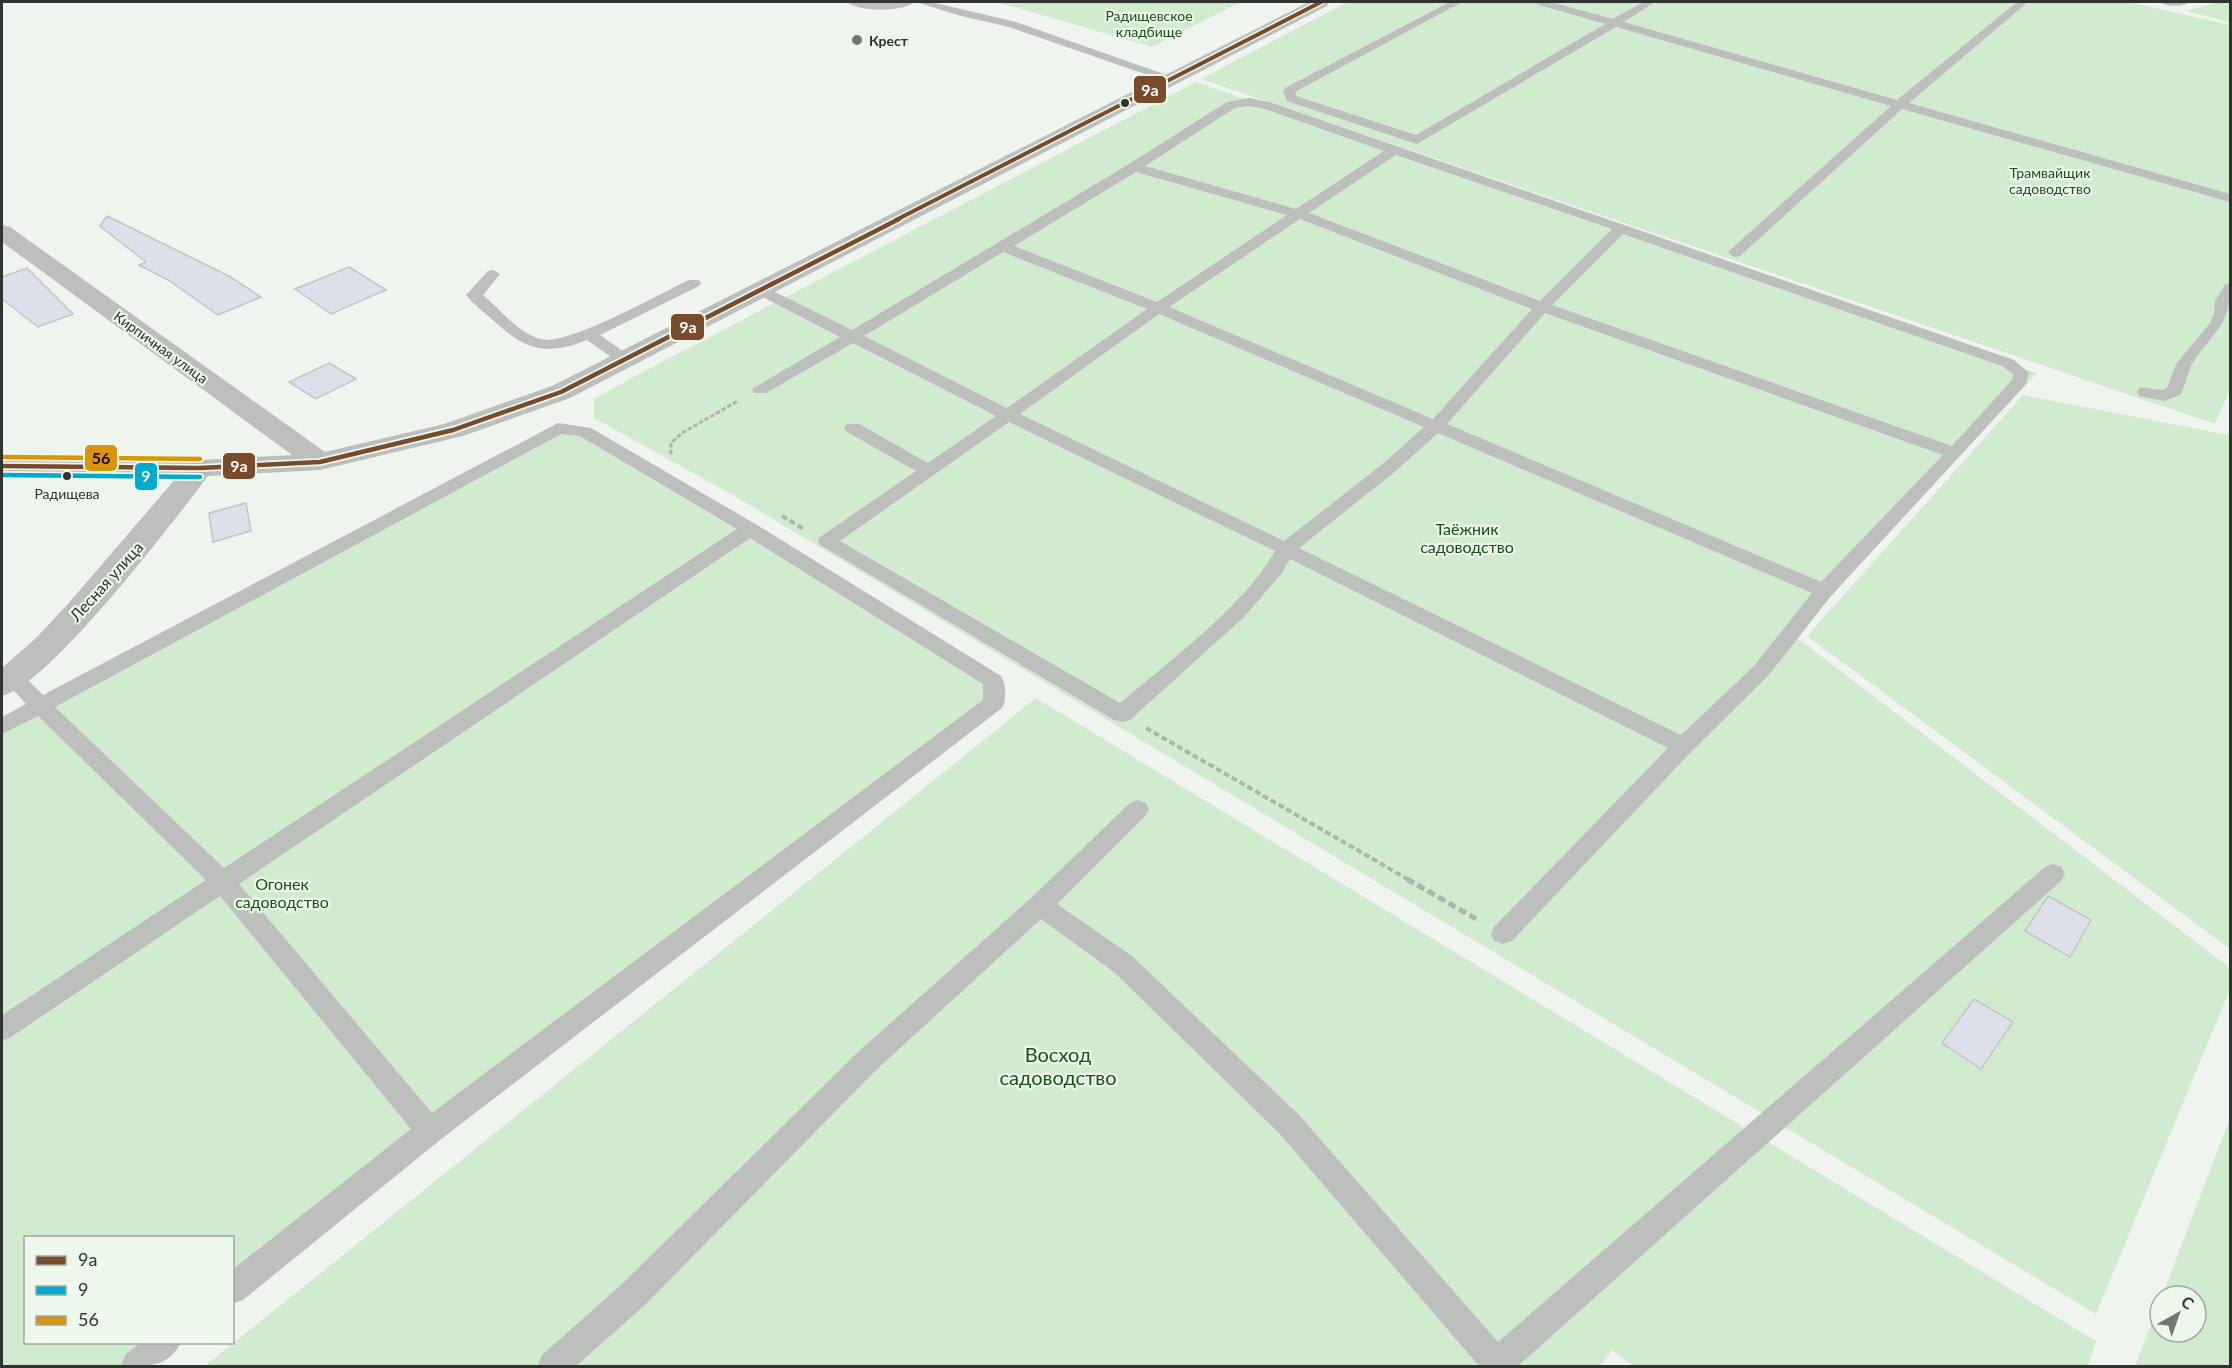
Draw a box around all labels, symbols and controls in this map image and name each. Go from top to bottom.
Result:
park label: Радищевское кладбище [1105,7,1193,40]
place label: Крест [869,32,909,49]
marker: Крест [850,33,864,47]
line badge: 9а [1133,75,1167,104]
text: 9а [1141,80,1159,99]
unlabelled marker [1119,97,1131,109]
park label: Трамвайщик садоводство [2009,164,2091,197]
street label: Кирпичная улица [111,307,211,387]
line badge: 9а [670,313,705,341]
text: 9а [679,317,697,336]
line badge: 56 [84,444,118,472]
text: 56 [92,448,110,467]
line badge: 9а [222,452,256,480]
text: 9а [230,456,248,475]
line badge: 9 [134,462,158,491]
text: 9 [141,466,151,485]
marker: Радищева [61,470,73,482]
place label: Радищева [34,485,100,502]
park label: Таёжник садоводство [1420,519,1514,556]
street label: Лесная улица [65,537,147,625]
park label: Огонек садоводство [235,874,329,911]
park label: Восход садоводство [999,1042,1117,1089]
legend [24,1236,234,1344]
text: 9а [78,1248,97,1270]
text: 9 [78,1278,88,1300]
north arrow [2148,1284,2208,1344]
text: С [2178,1291,2198,1313]
text: 56 [78,1308,99,1330]

